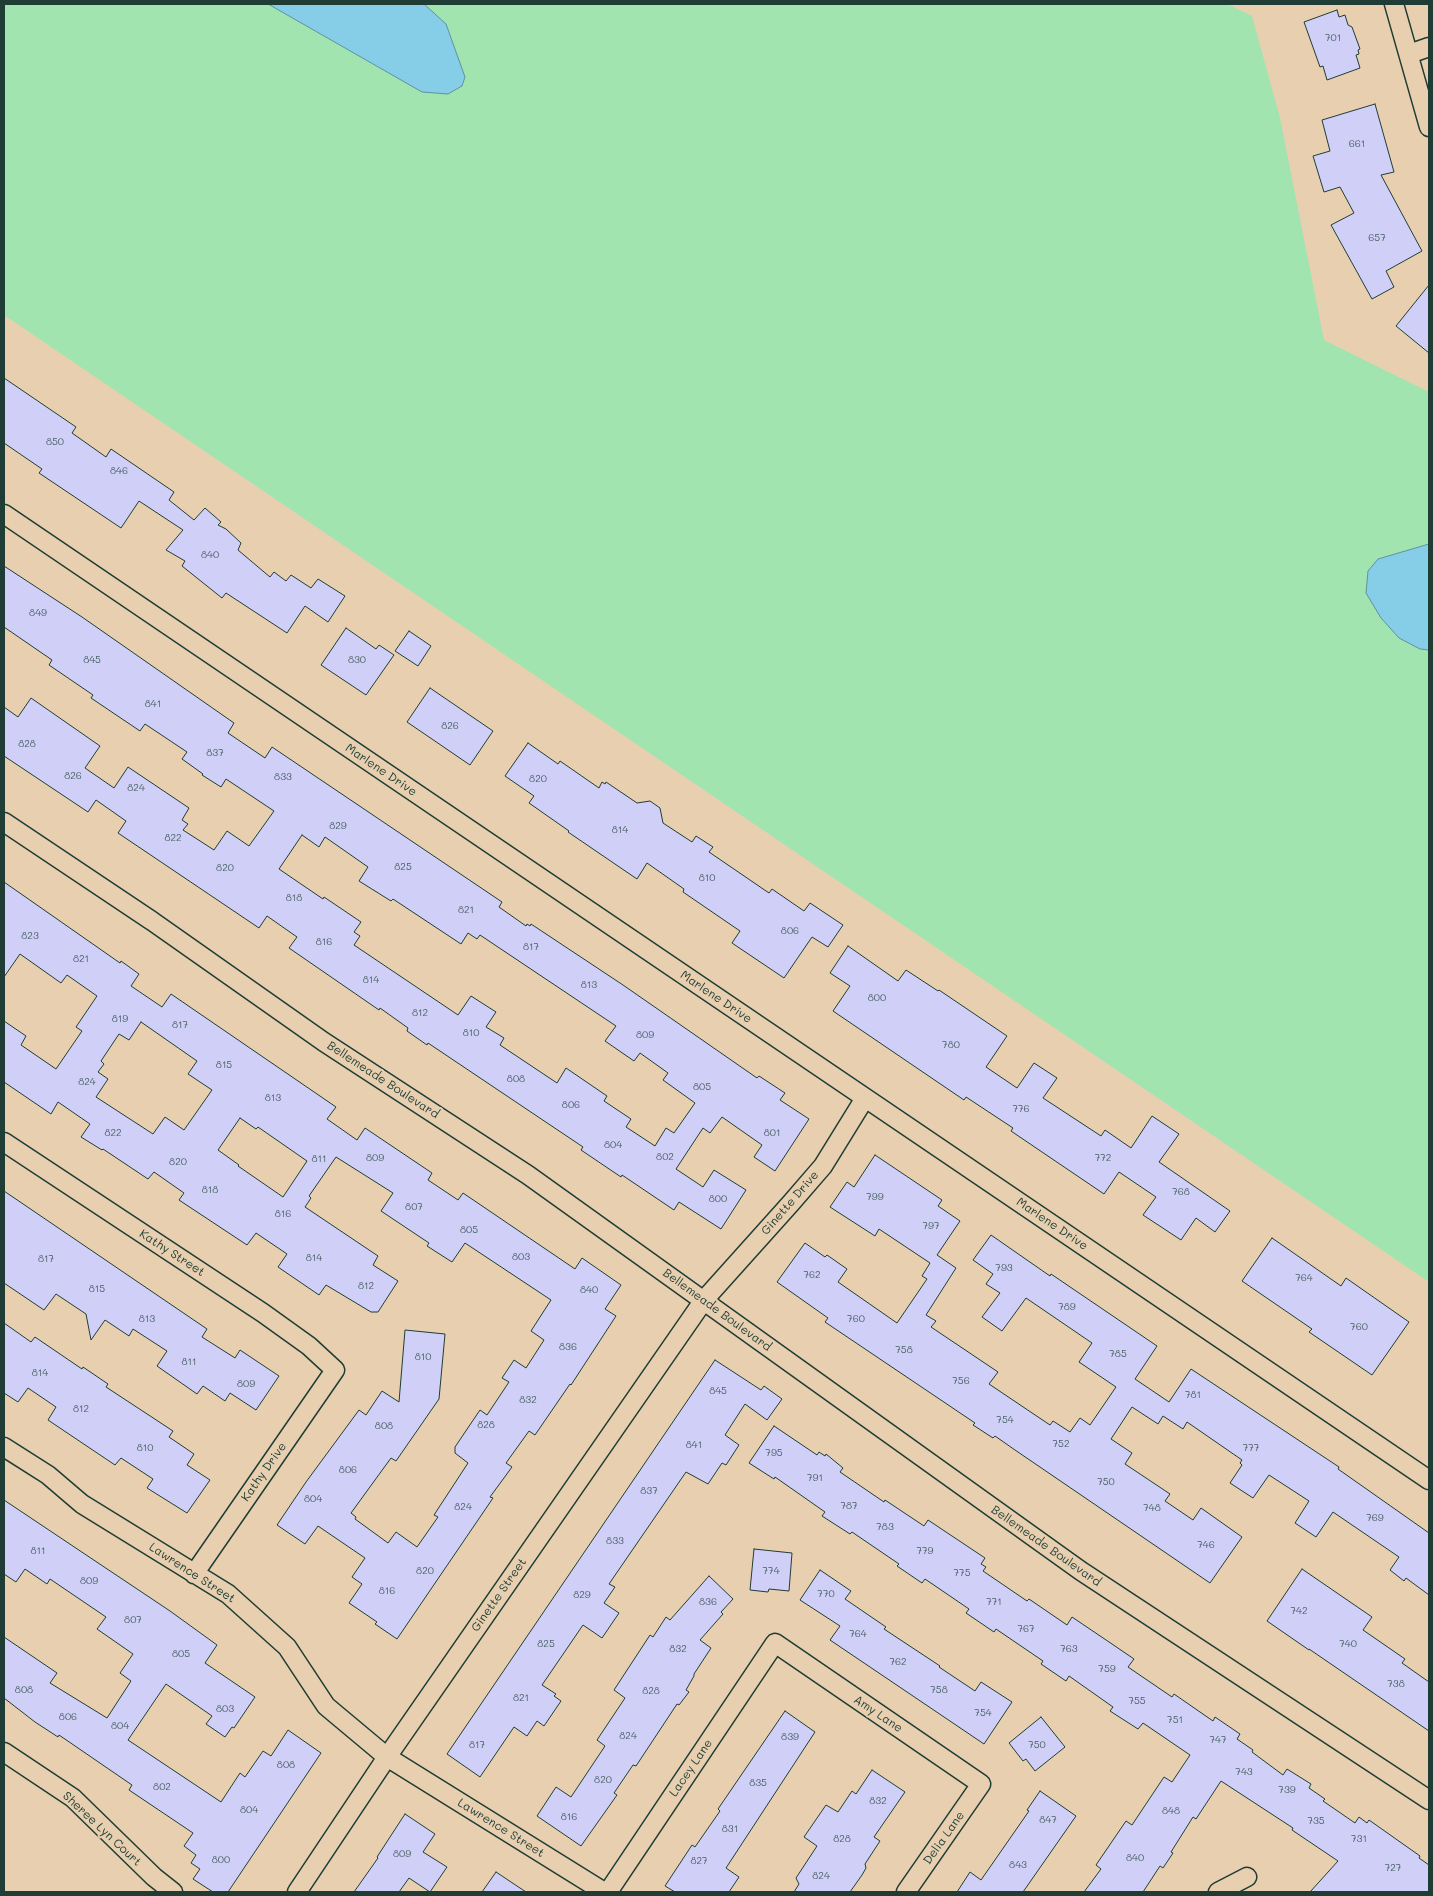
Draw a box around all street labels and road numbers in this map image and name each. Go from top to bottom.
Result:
street label: Marlene Drive [343,741,419,799]
street label: Marlene Drive [678,968,754,1026]
street label: Bellemeade Boulevard [324,1038,442,1122]
street label: Ginette Drive [758,1168,822,1238]
street label: Marlene Drive [1014,1195,1090,1253]
street label: Kathy Street [137,1227,207,1279]
street label: Bellemeade Boulevard [660,1266,774,1354]
street label: Kathy Drive [238,1440,290,1504]
street label: Bellemeade Boulevard [988,1503,1104,1589]
street label: Lawrence Street [146,1540,238,1606]
street label: Ginette Street [468,1555,530,1635]
street label: Amy Lane [851,1692,905,1736]
street label: Lacey Lane [667,1737,715,1799]
street label: Sheree Lyn Court [60,1789,144,1869]
street label: Lawrence Street [455,1795,547,1861]
street label: Delia Lane [920,1809,968,1867]

